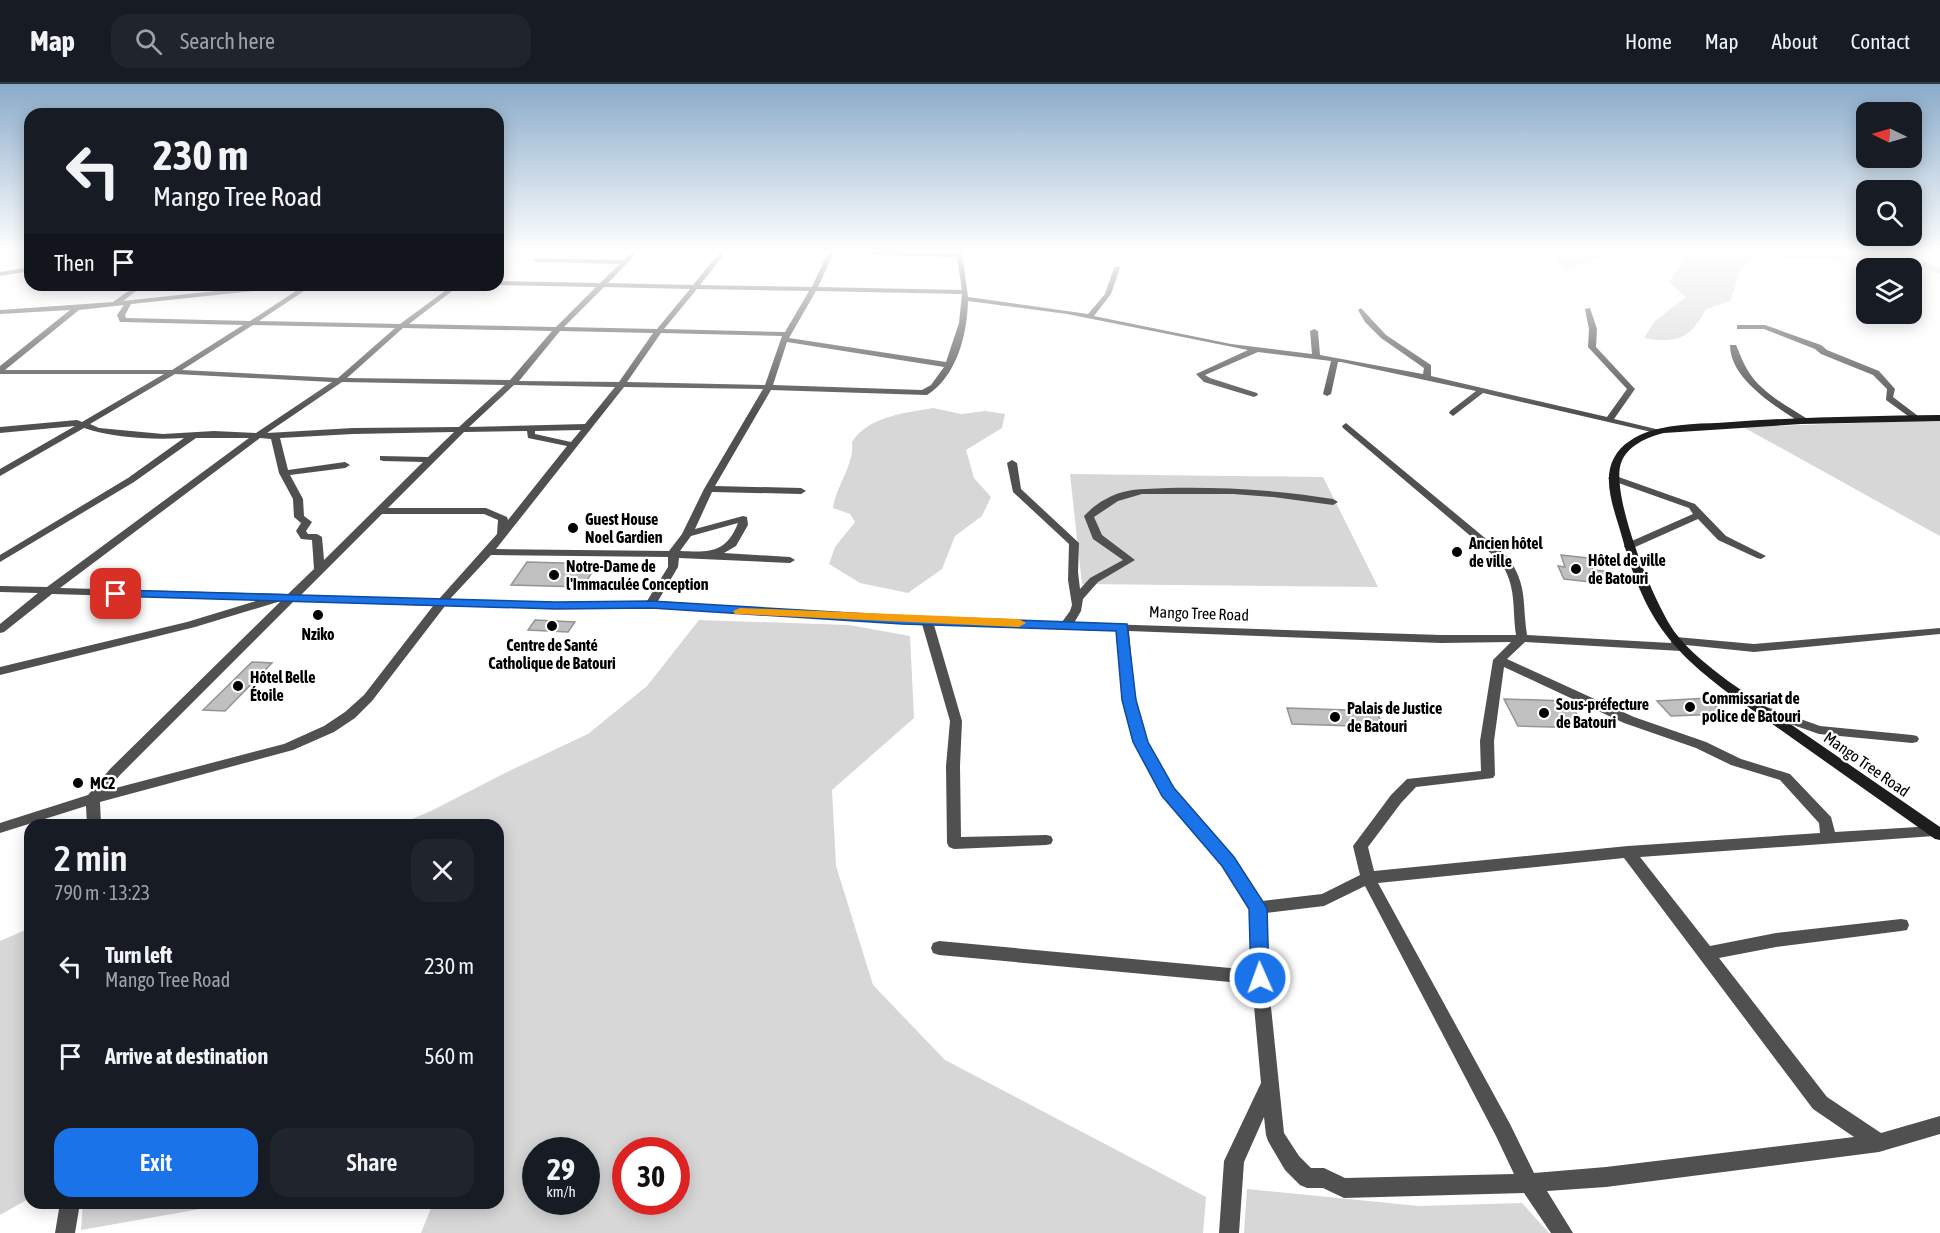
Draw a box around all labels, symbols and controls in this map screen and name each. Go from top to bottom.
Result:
search box [111,14,531,68]
text: Map [30,25,75,57]
icon: search [132,25,165,58]
text: Search here [180,28,275,54]
text: Home [1625,29,1672,53]
text: Map [1705,29,1739,53]
text: About [1772,29,1818,53]
text: Contact [1851,29,1910,53]
north arrow [1856,102,1922,168]
map controls [1856,102,1922,324]
text: 230 m [153,131,248,179]
icon: left [54,132,132,210]
button: search [1856,180,1922,246]
text: Mango Tree Road [153,181,322,212]
icon: arrive [107,246,140,279]
text: Then [54,250,95,276]
button: layers [1856,258,1922,324]
place label: Guest House Noel Gardien [585,510,663,546]
marker: Guest House Noel Gardien [566,521,580,535]
place label: Ancien hôtel de ville [1468,534,1543,570]
marker: Ancien hôtel de ville [1450,545,1464,559]
place label: Hôtel de ville de Batouri [1588,551,1666,587]
place label: Notre-Dame de l'Immaculée Conception [566,557,709,593]
marker: Hôtel de ville de Batouri [1569,562,1583,576]
pin [90,568,141,619]
marker: Notre-Dame de l'Immaculée Conception [547,568,561,582]
icon: arrive [99,577,132,610]
street label: Mango Tree Road [1149,602,1249,625]
marker: Nziko [311,608,325,622]
marker: Centre de Santé Catholique de Batouri [545,619,559,633]
place label: Nziko [301,625,335,643]
place label: Centre de Santé Catholique de Batouri [488,636,616,672]
place label: Hôtel Belle Étoile [250,668,315,704]
marker: Hôtel Belle Étoile [231,679,245,693]
place label: Commissariat de police de Batouri [1702,689,1801,725]
place label: Sous-préfecture de Batouri [1556,695,1649,731]
place label: Palais de Justice de Batouri [1347,699,1442,735]
marker: Commissariat de police de Batouri [1683,700,1697,714]
marker: Sous-préfecture de Batouri [1537,706,1551,720]
marker: Palais de Justice de Batouri [1328,710,1342,724]
street label: Mango Tree Road [1820,728,1913,801]
place label: MC2 [90,774,115,792]
marker: MC2 [71,776,85,790]
text: 2 min [54,837,128,879]
button: close [411,839,474,902]
text: 790 m · 13:23 [54,881,150,904]
text: Turn left [105,942,172,968]
position arrow [1228,946,1292,1010]
icon: left [54,950,87,983]
text: 230 m [424,953,474,979]
text: Mango Tree Road [105,968,230,991]
icon: arrive [54,1040,87,1073]
text: Arrive at destination [105,1043,268,1069]
text: 560 m [424,1043,474,1069]
button: Exit [54,1128,258,1197]
button: Share [270,1128,474,1197]
speed limit sign: 30 [612,1137,690,1215]
text: 29 [547,1152,575,1186]
text: km/h [546,1183,576,1200]

